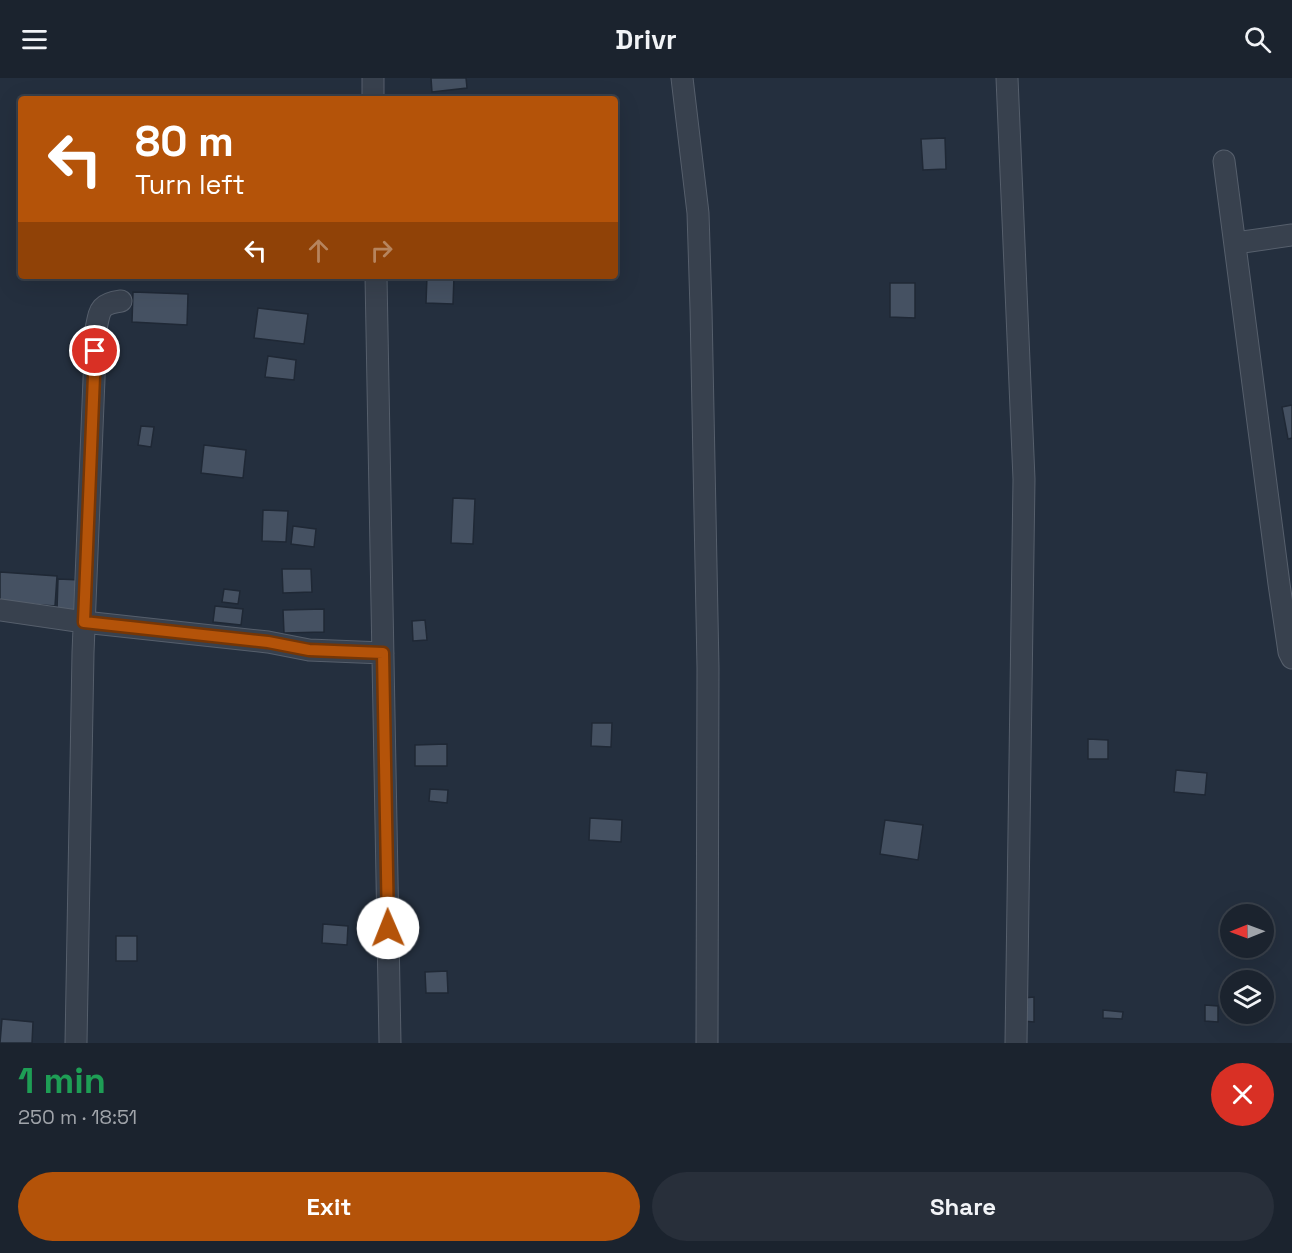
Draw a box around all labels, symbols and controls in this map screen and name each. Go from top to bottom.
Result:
text: Drivr [615,22,677,57]
icon: menu [18,23,51,56]
icon: search [1241,23,1274,56]
text: 80 m [135,115,234,168]
icon: left [36,120,114,198]
text: Turn left [135,167,245,202]
icon: left [239,234,272,267]
icon: ahead [302,234,335,267]
icon: right [365,234,398,267]
pin [69,325,120,376]
icon: arrive [78,334,111,367]
position arrow [356,896,420,960]
north arrow [1220,904,1274,958]
map controls [1220,904,1274,1024]
button: layers [1220,970,1274,1024]
text: 1 min [18,1058,106,1104]
button: close [1211,1063,1274,1126]
text: 250 m · 18:51 [18,1104,137,1130]
button: Exit [18,1172,640,1241]
button: Share [652,1172,1274,1241]

